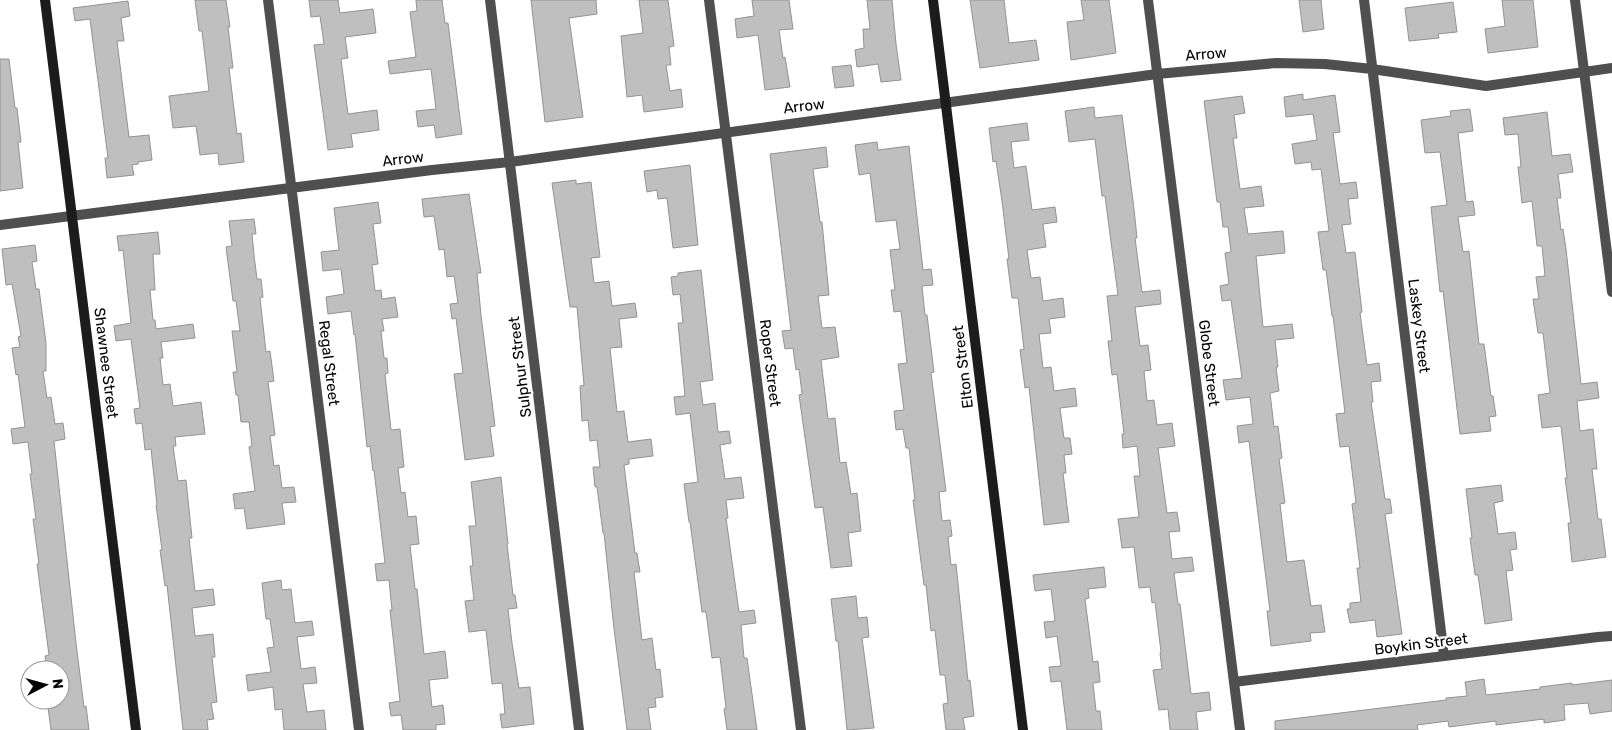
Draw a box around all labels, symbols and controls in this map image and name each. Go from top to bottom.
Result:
street label: Arrow [1184,43,1228,65]
street label: Arrow [782,95,826,117]
street label: Arrow [381,148,425,170]
street label: Laskey Street [1404,278,1434,374]
street label: Shawnee Street [90,306,122,420]
street label: Sulphur Street [505,315,535,418]
street label: Roper Street [756,318,784,408]
street label: Regal Street [315,319,343,407]
street label: Globe Street [1195,319,1223,407]
street label: Elton Street [949,324,977,409]
street label: Boykin Street [1373,629,1469,659]
north arrow [20,660,70,710]
text: N [48,678,66,690]

